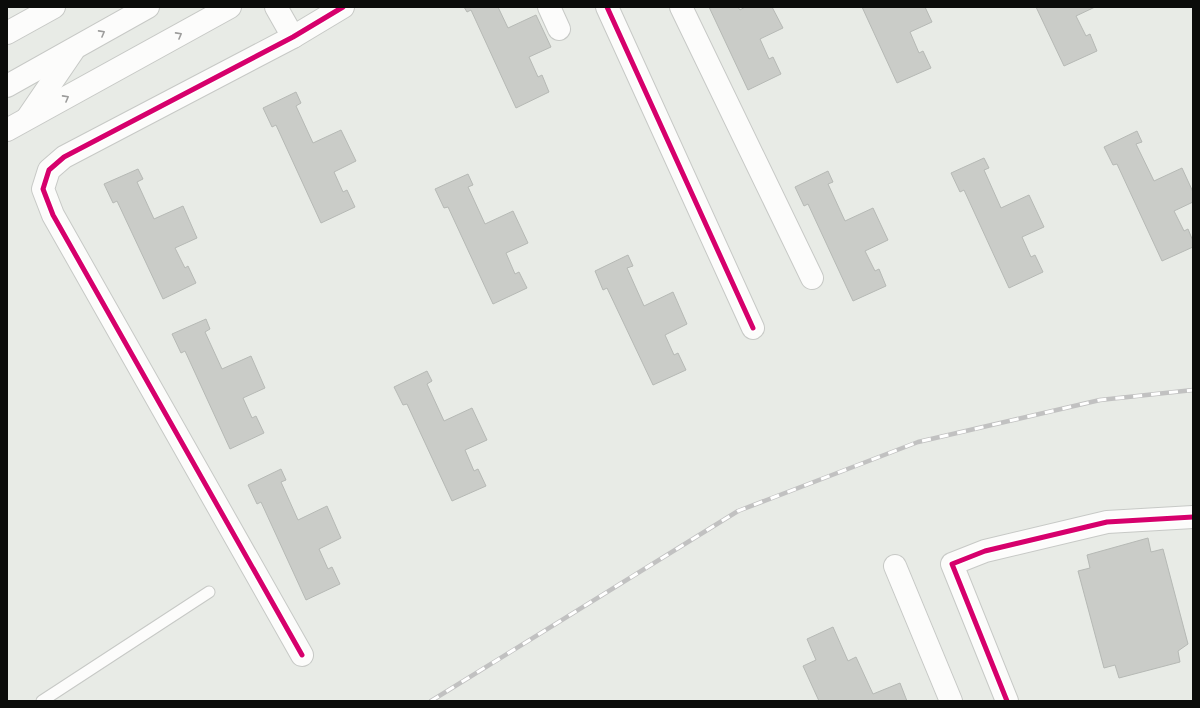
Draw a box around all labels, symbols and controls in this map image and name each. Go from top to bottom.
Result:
one-way arrow [98,30,105,37]
one-way arrow [175,32,182,39]
one-way arrow [62,95,69,103]

